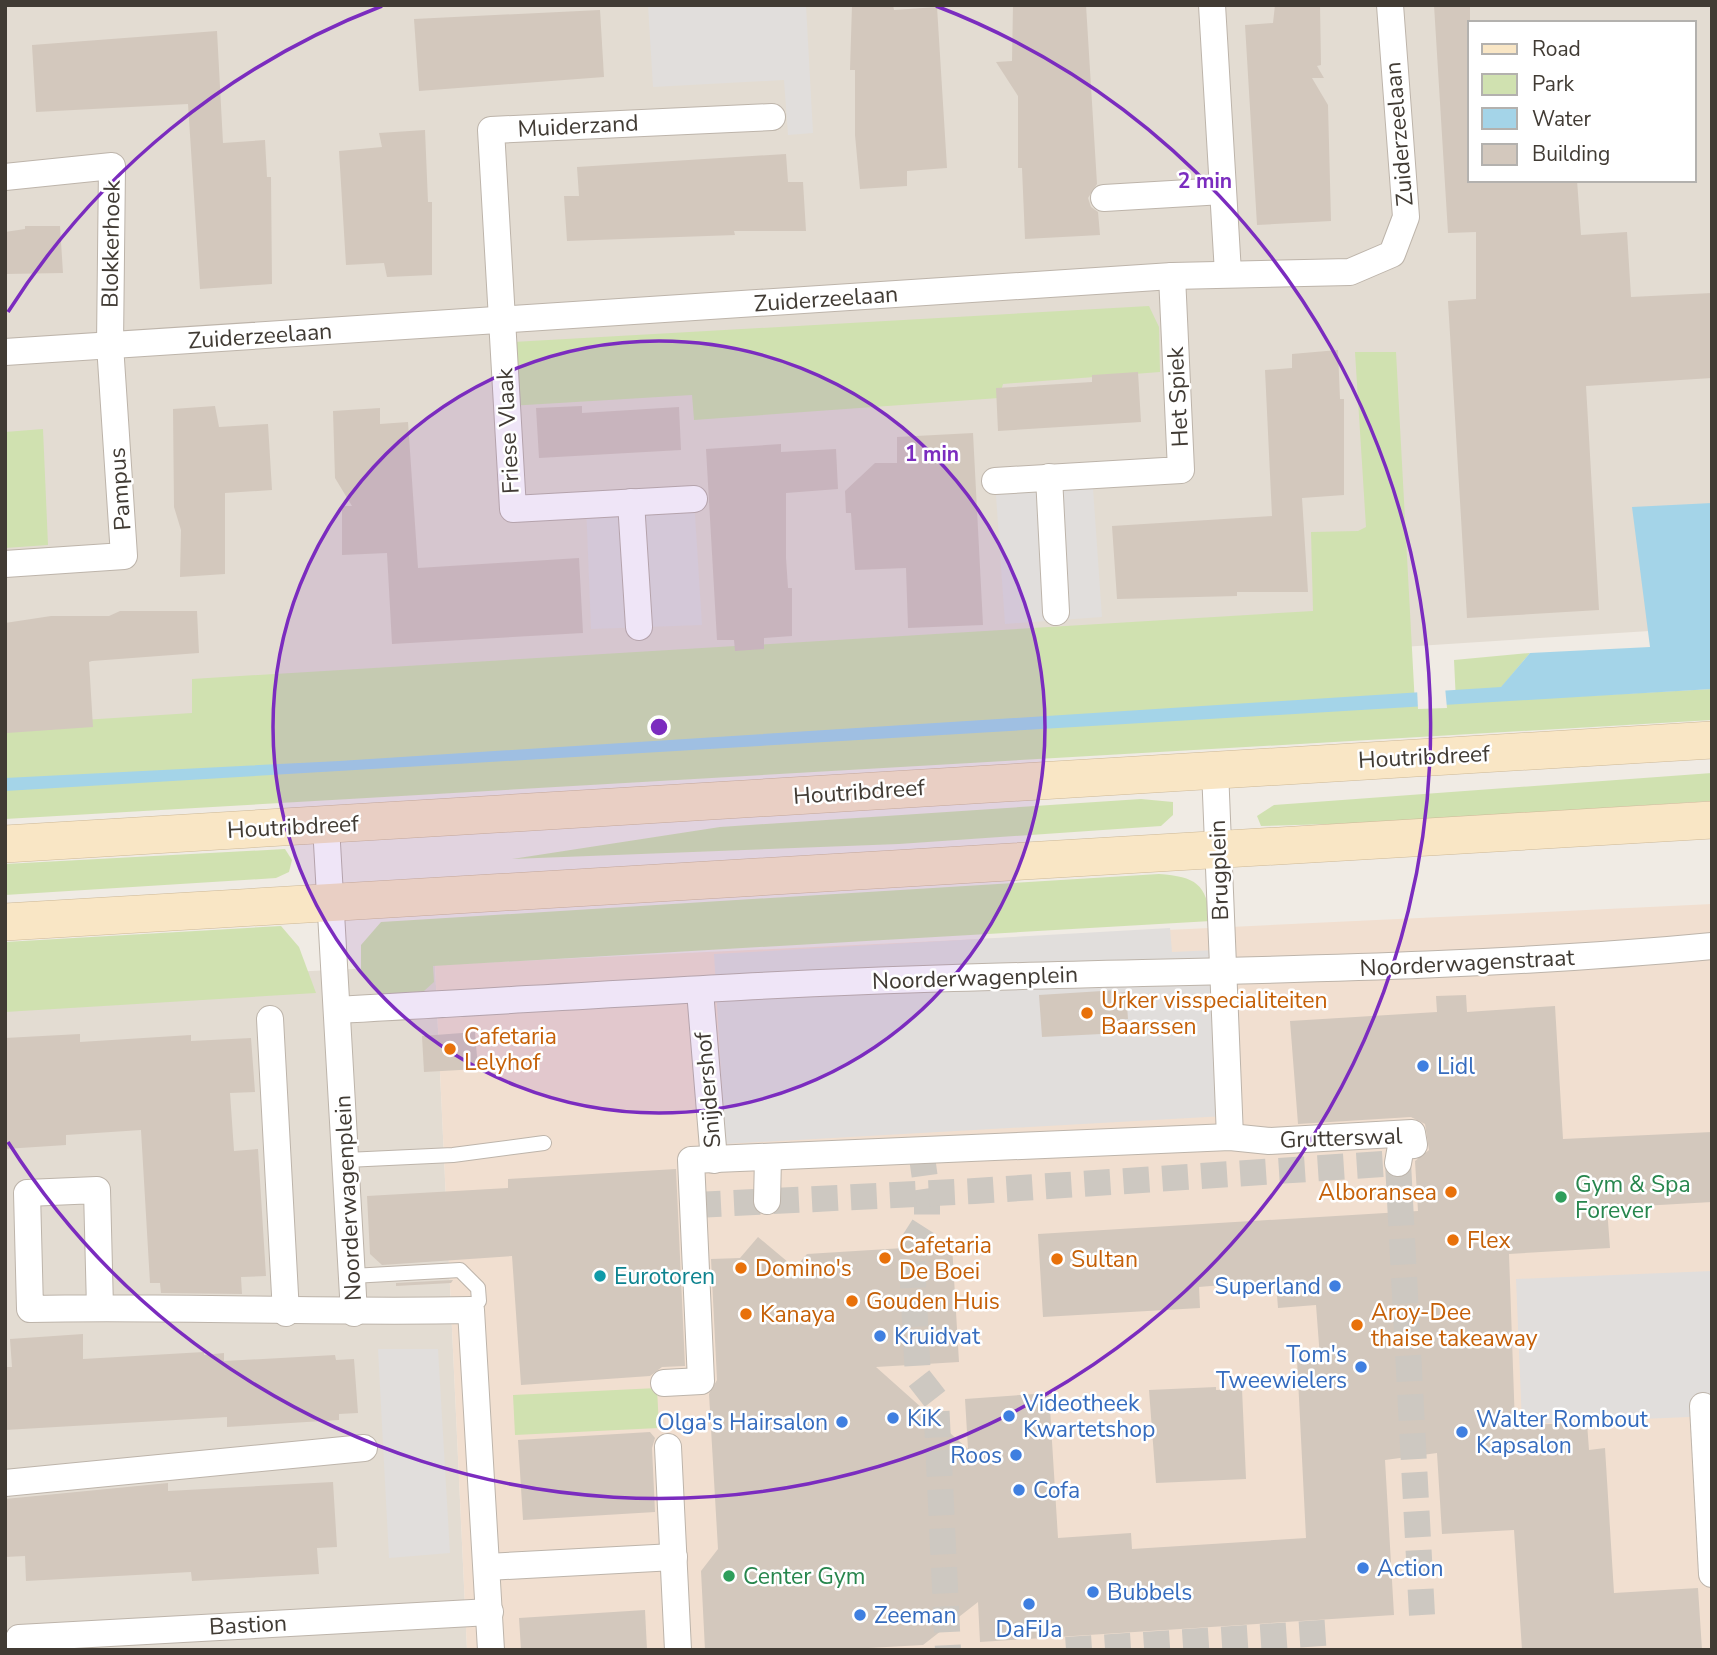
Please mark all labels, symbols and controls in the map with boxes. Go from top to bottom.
legend [1468,21,1696,182]
text: Road [1532,35,1581,63]
street label: Zuiderzeelaan [1377,61,1421,207]
text: Park [1532,70,1574,98]
text: Water [1532,105,1591,133]
street label: Muiderzand [517,107,639,145]
text: Building [1532,140,1610,168]
text: 2 min [1178,167,1232,195]
street label: Blokkerhoek [94,179,128,308]
street label: Zuiderzeelaan [753,278,899,320]
street label: Zuiderzeelaan [187,315,333,357]
street label: Het Spiek [1160,346,1196,448]
street label: Friese Vlaak [489,367,527,495]
text: 1 min [905,440,959,468]
street label: Pampus [102,446,138,532]
centre of rings [647,715,671,739]
street label: Houtribdreef [1357,738,1491,776]
street label: Houtribdreef [792,772,926,812]
street label: Houtribdreef [226,808,360,846]
street label: Brugplein [1202,819,1236,921]
street label: Noorderwagenstraat [1359,942,1576,984]
street label: Noorderwagenplein [871,959,1079,997]
place label: Urker visspecialiteiten Baarssen [1101,985,1328,1042]
marker: Urker visspecialiteiten Baarssen [1079,1005,1095,1021]
place label: Cafetaria Lelyhof [464,1021,557,1078]
street label: Snijdershof [687,1030,729,1149]
marker: Cafetaria Lelyhof [442,1041,458,1057]
place label: Lidl [1437,1051,1475,1082]
marker: Lidl [1415,1058,1431,1074]
street label: Noorderwagenplein [327,1094,369,1302]
street label: Grutterswal [1279,1120,1403,1156]
place label: Gym & Spa Forever [1575,1169,1691,1226]
place label: Alboransea [1318,1177,1437,1208]
marker: Alboransea [1443,1184,1459,1200]
marker: Gym & Spa Forever [1553,1189,1569,1205]
place label: Flex [1467,1225,1511,1256]
place label: Cafetaria De Boei [899,1230,992,1287]
marker: Flex [1445,1232,1461,1248]
place label: Sultan [1071,1244,1138,1275]
marker: Cafetaria De Boei [877,1250,893,1266]
marker: Sultan [1049,1251,1065,1267]
place label: Domino's [755,1253,852,1284]
marker: Domino's [733,1260,749,1276]
place label: Eurotoren [614,1261,715,1292]
marker: Eurotoren [592,1268,608,1284]
place label: Superland [1215,1271,1321,1302]
marker: Superland [1327,1278,1343,1294]
place label: Gouden Huis [866,1286,1000,1317]
marker: Gouden Huis [844,1293,860,1309]
place label: Aroy-Dee thaise takeaway [1371,1297,1538,1354]
place label: Kanaya [760,1299,836,1330]
marker: Kanaya [738,1306,754,1322]
marker: Aroy-Dee thaise takeaway [1349,1317,1365,1333]
place label: Kruidvat [894,1321,981,1352]
marker: Kruidvat [872,1328,888,1344]
place label: Tom's Tweewielers [1216,1339,1347,1396]
marker: Tom's Tweewielers [1353,1359,1369,1375]
place label: Videotheek Kwartetshop [1022,1388,1155,1445]
place label: KiK [907,1403,942,1434]
place label: Walter Rombout Kapsalon [1476,1404,1649,1461]
place label: Olga's Hairsalon [657,1407,828,1438]
marker: Videotheek Kwartetshop [1001,1408,1017,1424]
marker: KiK [885,1410,901,1426]
marker: Olga's Hairsalon [834,1414,850,1430]
marker: Walter Rombout Kapsalon [1454,1424,1470,1440]
place label: Roos [950,1440,1002,1471]
marker: Roos [1008,1447,1024,1463]
place label: Cofa [1033,1475,1080,1506]
marker: Cofa [1011,1482,1027,1498]
place label: Action [1377,1553,1444,1584]
marker: Action [1355,1560,1371,1576]
place label: Center Gym [743,1561,866,1592]
marker: Center Gym [721,1568,737,1584]
place label: Bubbels [1107,1577,1192,1608]
marker: Bubbels [1085,1584,1101,1600]
marker: DaFiJa [1021,1596,1037,1612]
place label: Zeeman [874,1600,957,1631]
street label: Bastion [208,1607,288,1643]
marker: Zeeman [852,1607,868,1623]
place label: DaFiJa [996,1614,1062,1645]

